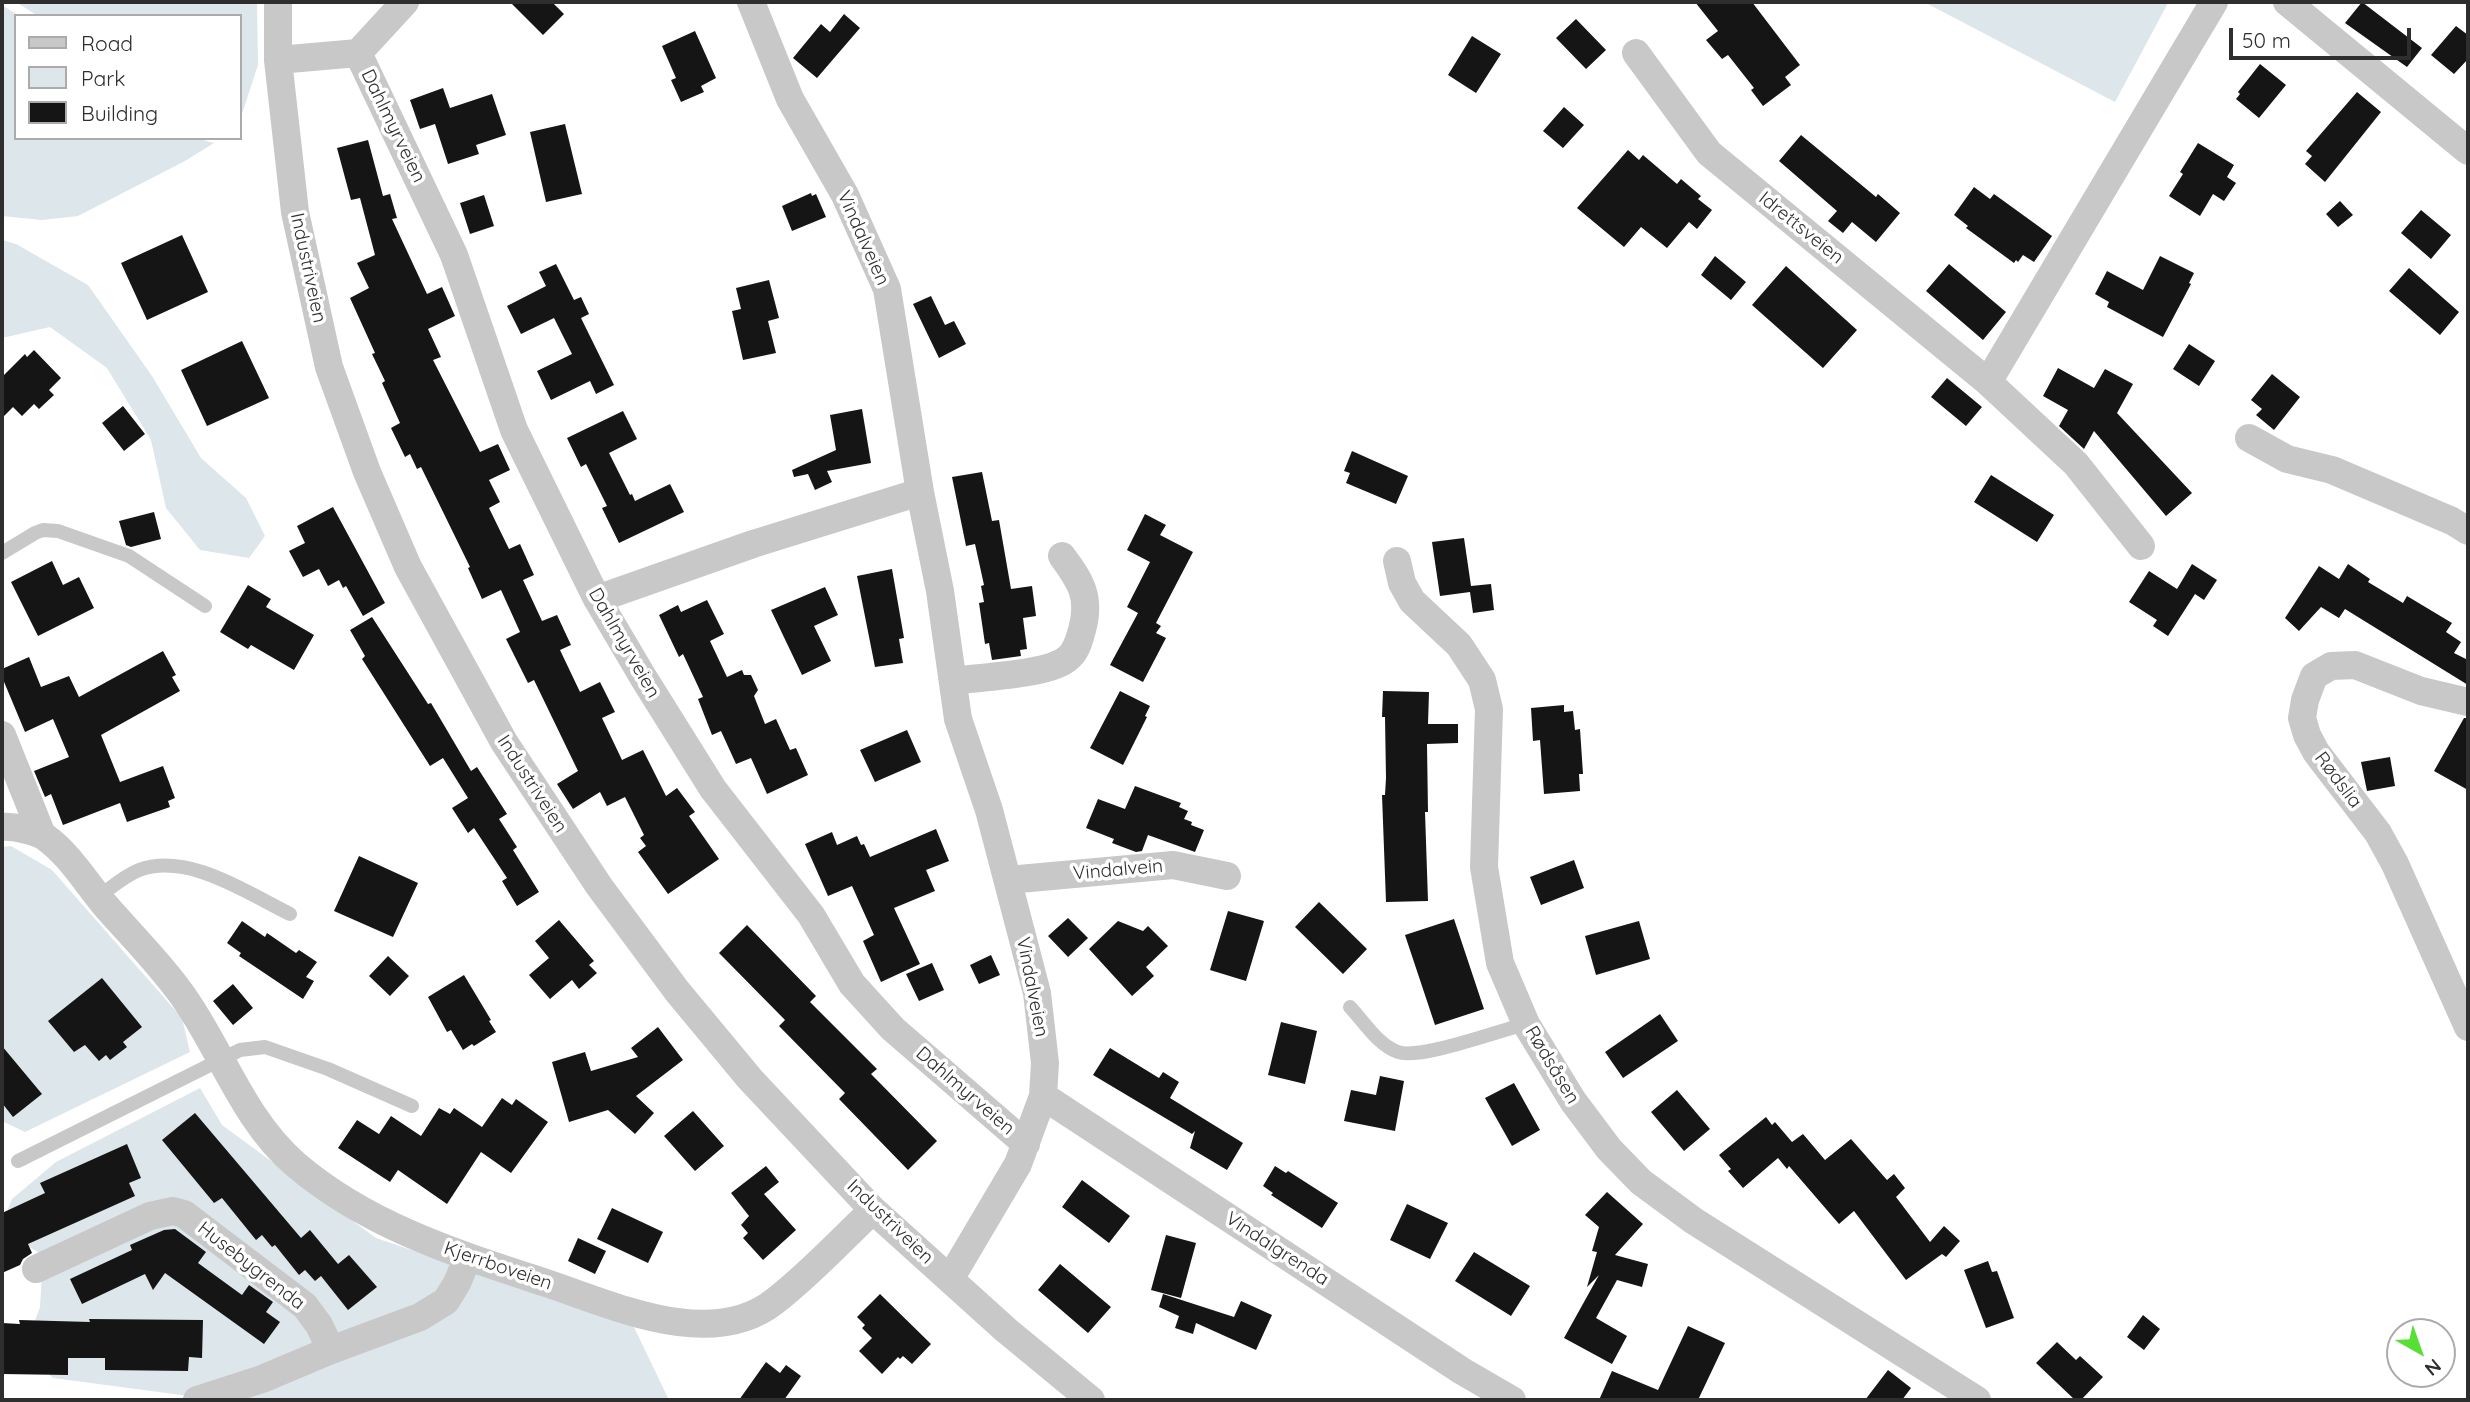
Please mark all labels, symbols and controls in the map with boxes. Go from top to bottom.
legend [14,14,242,140]
scale bar [2232,14,2414,58]
text: 50 m [2242,27,2291,53]
text: Road [81,30,133,56]
text: Park [81,65,125,91]
street label: Dahlmyrveien [356,66,430,186]
text: Building [81,100,158,126]
street label: Vindalveien [832,187,894,289]
street label: Idrettsveien [1754,187,1848,269]
street label: Industriveien [285,211,331,325]
street label: Dahlmyrveien [583,584,665,702]
street label: Industriveien [492,731,572,837]
street label: Rødslia [2309,747,2367,813]
street label: Vindalvein [1072,855,1164,885]
street label: Vindalveien [1011,935,1053,1039]
street label: Rødsåsen [1520,1022,1584,1108]
street label: Dahlmyrveien [911,1042,1019,1140]
street label: Industriveien [842,1175,938,1269]
street label: Vindalgrenda [1221,1207,1333,1291]
street label: Husebygrenda [193,1217,309,1315]
street label: Kjerrboveien [441,1237,555,1295]
north arrow [2386,1318,2456,1388]
text: N [2420,1354,2446,1381]

